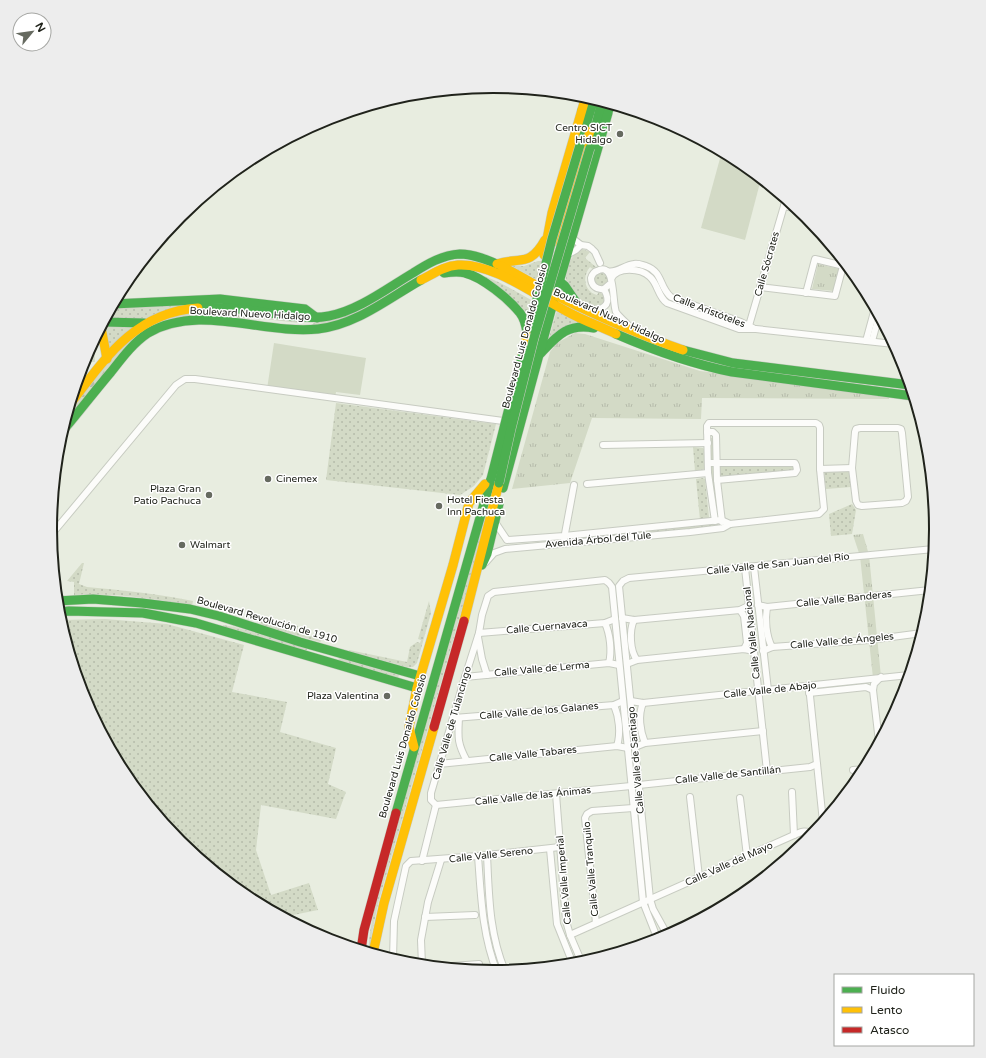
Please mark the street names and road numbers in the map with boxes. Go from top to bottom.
street label: Calle Sócrates [752,230,782,298]
street label: Boulevard Luis Donaldo Colosio [500,262,550,410]
street label: Boulevard Nuevo Hidalgo [551,286,667,346]
street label: Calle Aristóteles [671,292,747,330]
street label: Boulevard Nuevo Hidalgo [189,305,311,323]
street label: Avenida Árbol del Tule [544,529,652,551]
street label: Calle Valle de San Juan del Río [706,551,850,577]
street label: Calle Valle Nacional [741,586,763,680]
street label: Calle Valle Banderas [796,588,893,610]
street label: Boulevard Revolución de 1910 [195,594,339,646]
street label: Calle Cuernavaca [506,617,588,637]
street label: Calle Valle de Ángeles [790,630,895,652]
street label: Calle Valle de Lerma [494,659,590,679]
street label: Calle Valle de Tulancingo [430,665,474,781]
street label: Boulevard Luis Donaldo Colosio [377,672,429,820]
street label: Calle Valle de Abajo [723,679,817,701]
street label: Calle Valle de los Galanes [479,700,599,722]
street label: Calle Valle de Santiago [625,706,647,814]
street label: Calle Valle Tabares [489,743,578,765]
street label: Calle Valle de Santillán [674,763,782,787]
street label: Calle Valle de las Ánimas [474,784,592,808]
street label: Calle Valle Tranquilo [581,821,601,917]
street label: Calle Valle Imperial [554,835,574,925]
street label: Calle Valle del Mayo [683,839,775,889]
street label: Calle Valle Sereno [448,845,534,865]

